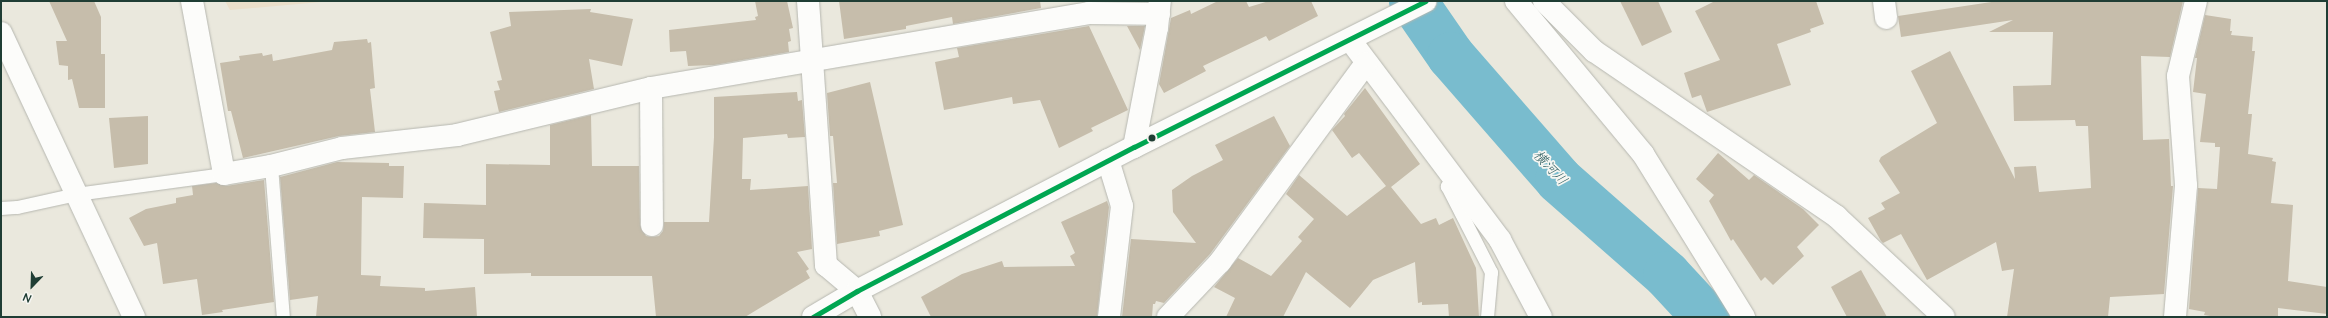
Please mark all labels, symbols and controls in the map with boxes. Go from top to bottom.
unlabelled marker [1147,133,1157,143]
water label: 横河川 [1530,147,1570,189]
north arrow [12,266,52,306]
text: N [21,289,33,306]

